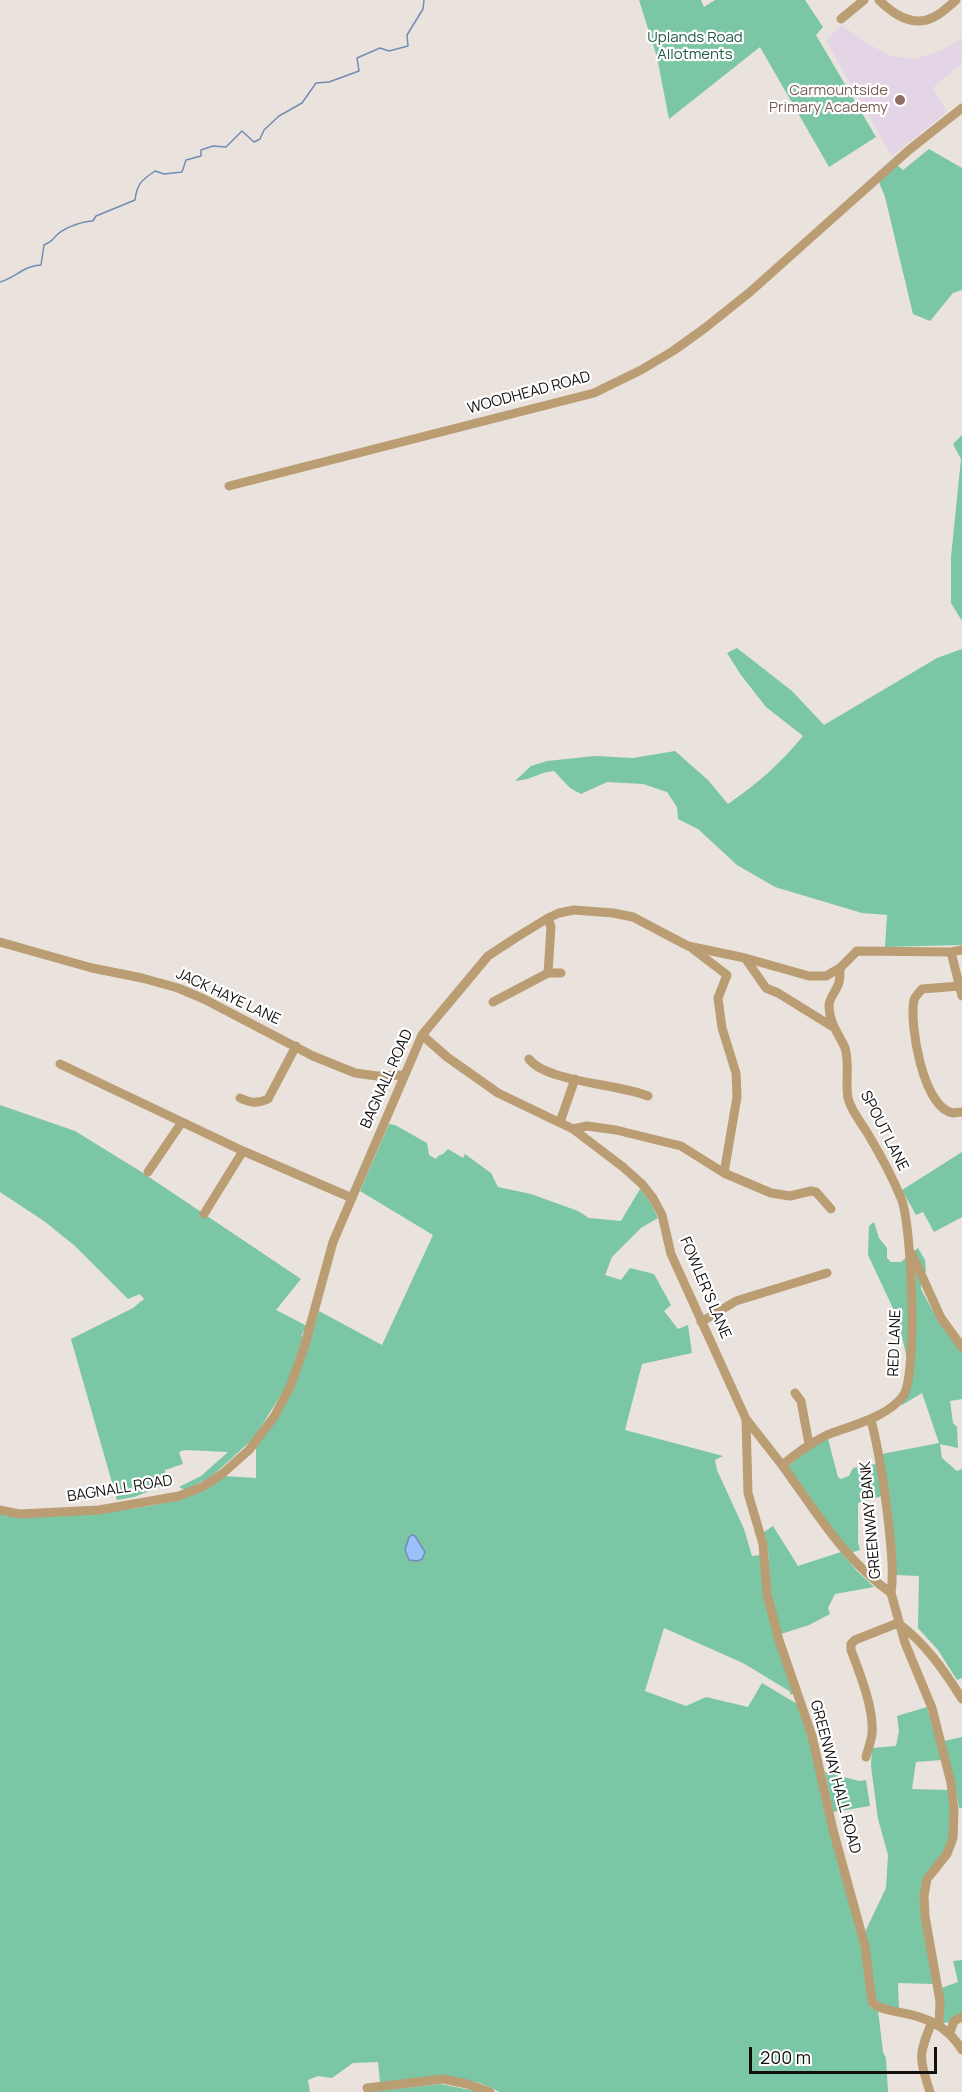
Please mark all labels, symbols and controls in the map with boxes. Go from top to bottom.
park label: Uplands Road Allotments [647,29,743,64]
place label: Carmountside Primary Academy [769,82,888,117]
marker: Carmountside Primary Academy [893,93,907,107]
street label: WOODHEAD ROAD [466,368,592,418]
street label: JACK HAYE LANE [173,965,283,1029]
street label: BAGNALL ROAD [357,1027,417,1131]
street label: SPOUT LANE [856,1088,912,1174]
street label: FOWLER'S LANE [675,1234,735,1342]
street label: RED LANE [885,1309,905,1377]
street label: GREENWAY BANK [857,1460,885,1580]
street label: BAGNALL ROAD [66,1472,174,1506]
street label: GREENWAY HALL ROAD [806,1698,864,1856]
scale bar [752,2035,940,2073]
text: 200 m [760,2045,811,2069]

